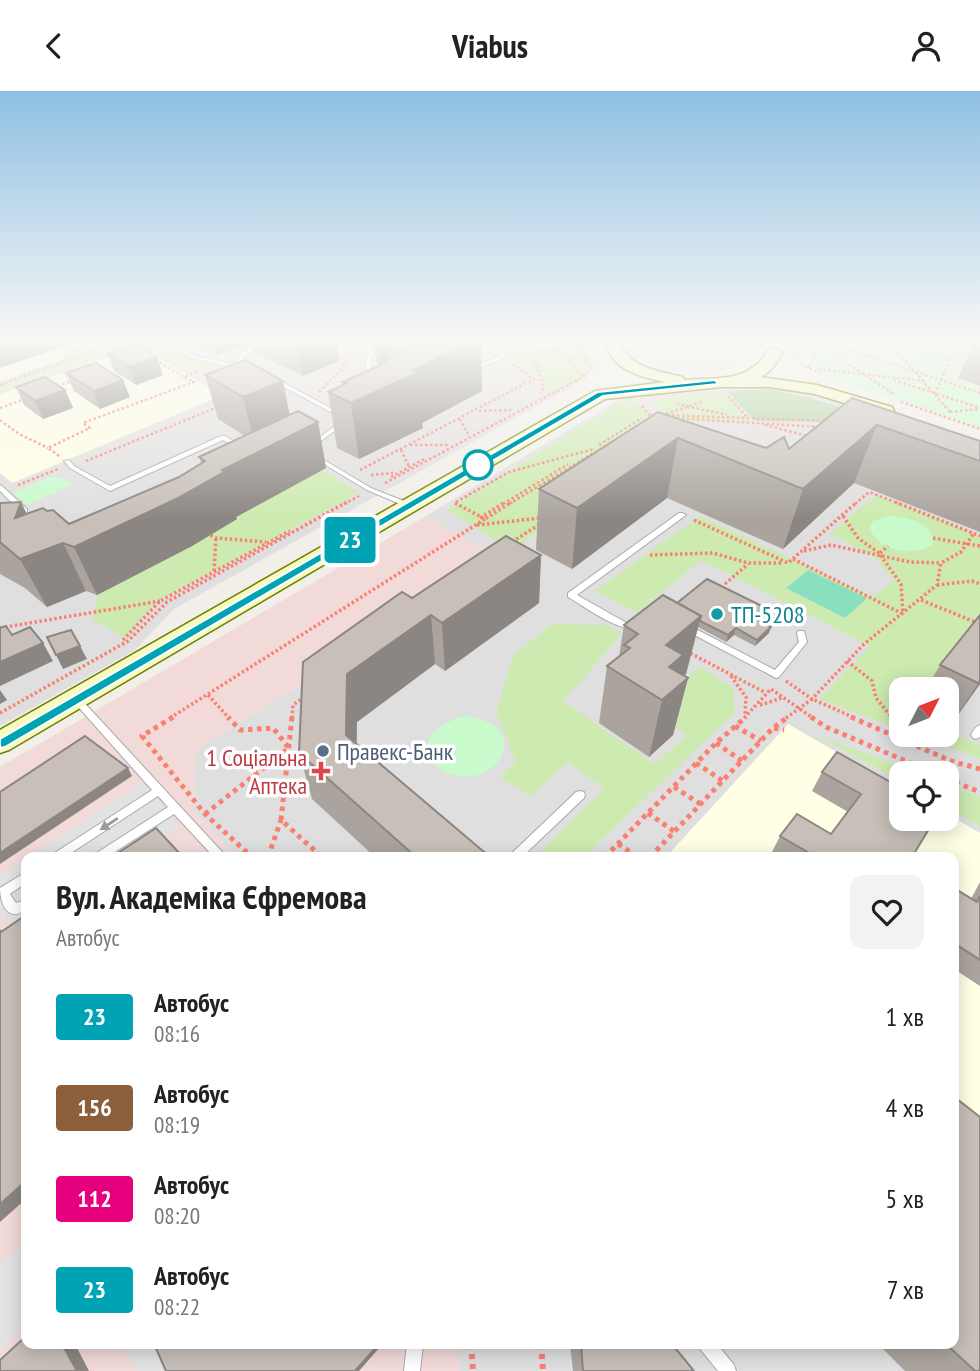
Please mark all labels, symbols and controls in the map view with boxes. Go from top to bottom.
text: Viabus [452,25,528,67]
icon: back [35,27,73,65]
icon: person [907,27,945,65]
unlabelled marker [463,450,493,480]
line badge: 23 [318,517,382,563]
text: 23 [339,524,361,555]
place label: ТП-5208 [731,599,805,630]
marker: ТП-5208 [709,606,725,622]
north arrow [889,677,959,747]
map controls [889,677,959,831]
place label: Правекс-Банк [337,736,454,767]
place label: 1 Соціальна Аптека [206,742,307,801]
marker: Правекс-Банк [315,743,331,759]
button: locate [889,761,959,831]
marker: 1 Соціальна Аптека [313,763,329,779]
one-way arrow [99,817,118,830]
text: Вул. Академіка Єфремова [56,875,367,918]
button: heart [850,875,924,949]
text: Автобус [56,923,120,952]
text: Автобус [154,986,229,1019]
text: 1 хв [886,1000,924,1033]
text: 23 [83,1001,106,1032]
text: 08:16 [154,1019,200,1048]
text: Автобус [154,1077,229,1110]
text: 4 хв [886,1091,924,1124]
text: 156 [77,1092,112,1123]
text: 08:19 [154,1110,200,1139]
text: Автобус [154,1168,229,1201]
text: 5 хв [886,1182,924,1215]
text: 112 [77,1183,112,1214]
text: 08:20 [154,1201,200,1230]
text: Автобус [154,1259,229,1292]
text: 7 хв [887,1273,924,1306]
text: 23 [83,1274,106,1305]
text: 08:22 [154,1292,200,1321]

